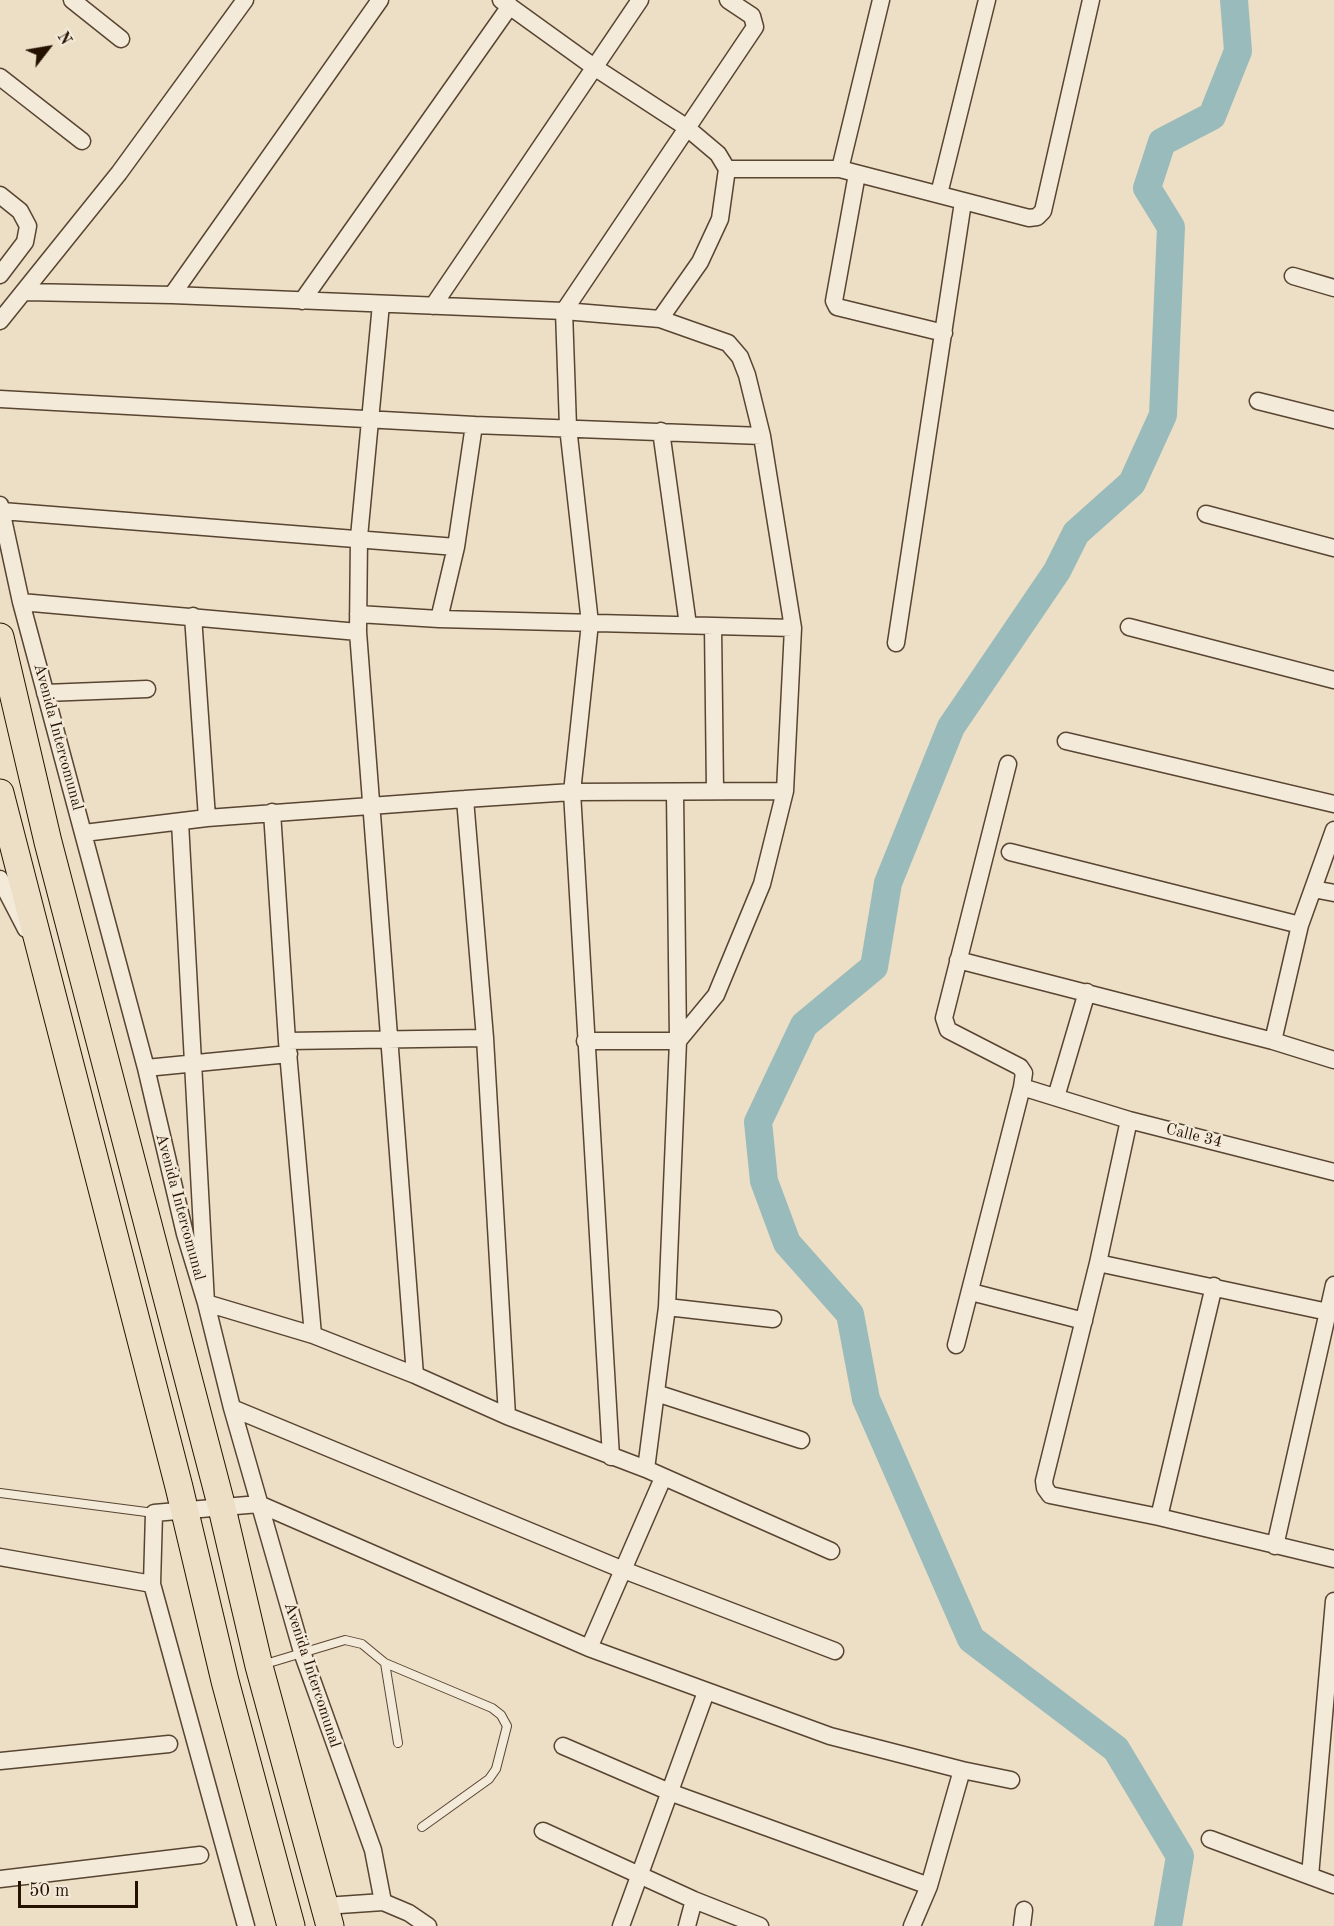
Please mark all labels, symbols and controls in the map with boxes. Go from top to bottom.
north arrow [18,18,78,78]
text: N [53,29,73,48]
street label: Avenida Intercomunal [29,661,87,813]
street label: Calle 34 [1164,1120,1224,1152]
street label: Avenida Intercomunal [151,1131,209,1283]
street label: Avenida Intercomunal [279,1600,345,1750]
scale bar [21,1869,141,1907]
text: 50 m [29,1882,69,1900]

